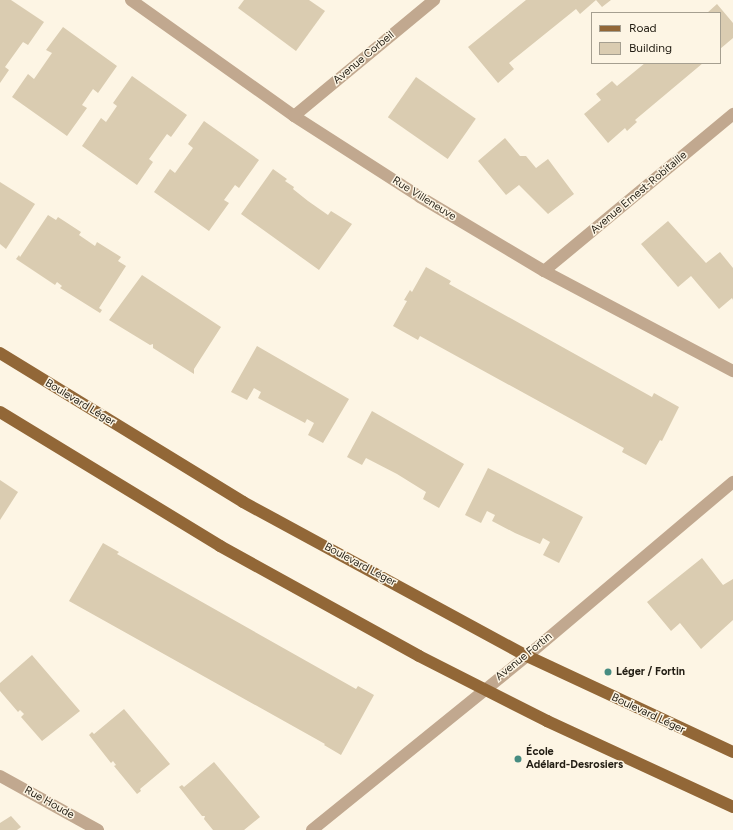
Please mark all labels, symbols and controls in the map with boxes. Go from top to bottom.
legend [591,12,721,64]
text: Road [629,21,657,35]
street label: Avenue Corbeil [331,29,397,87]
text: Building [629,41,672,55]
street label: Avenue Ernest-Robitaille [588,149,690,237]
street label: Rue Villeneuve [390,174,458,224]
street label: Boulevard Léger [43,377,117,429]
street label: Boulevard Léger [322,541,398,589]
street label: Avenue Fortin [493,630,555,684]
place label: Léger / Fortin [616,665,685,679]
marker: Léger / Fortin [603,667,613,677]
street label: Boulevard Léger [609,691,687,737]
place label: École Adélard-Desrosiers [526,746,623,772]
marker: École Adélard-Desrosiers [513,754,523,764]
street label: Rue Houde [22,784,76,822]

